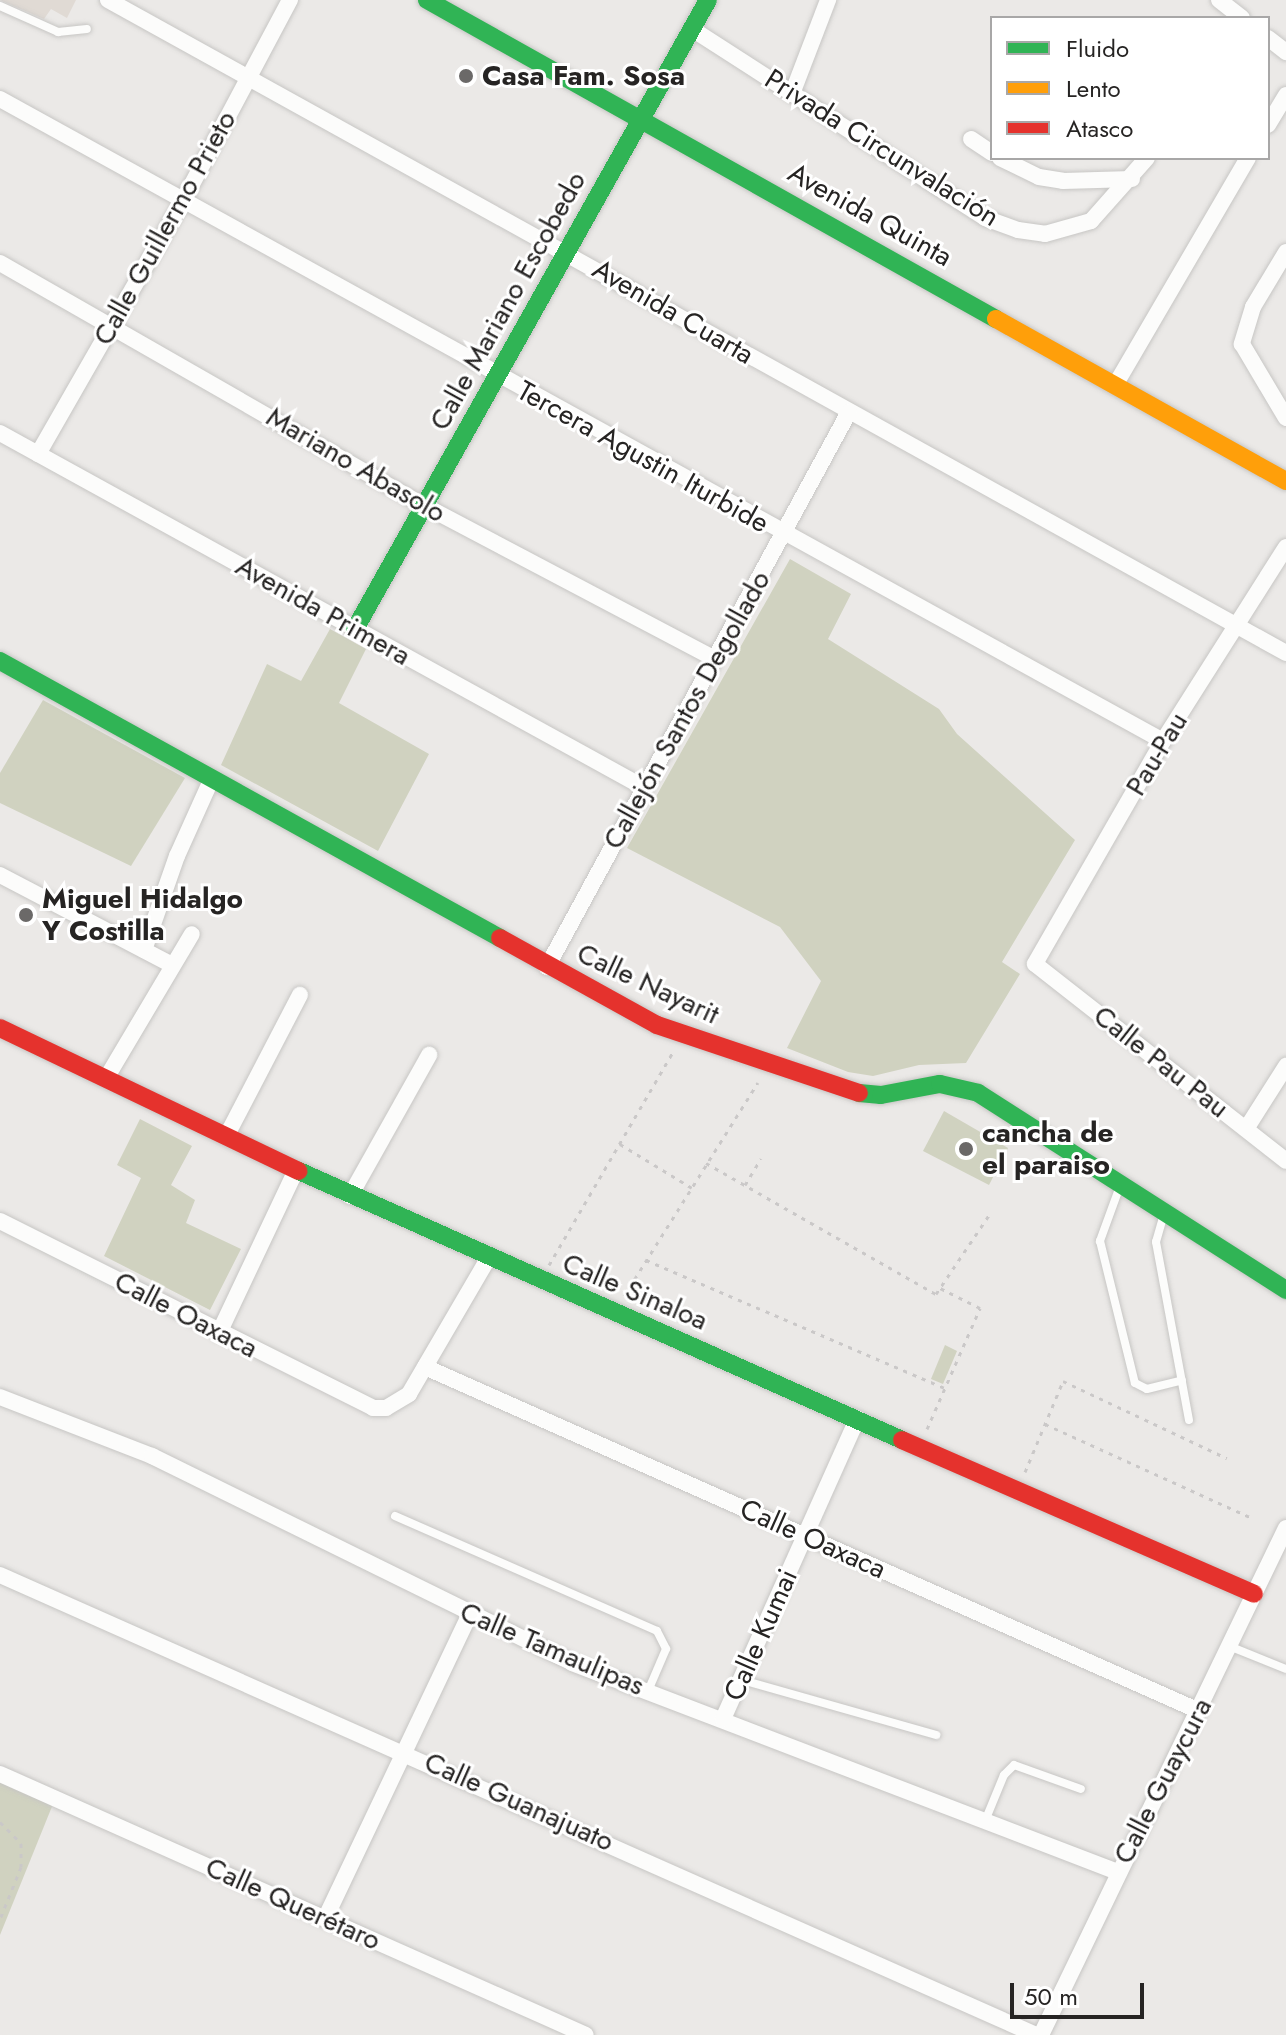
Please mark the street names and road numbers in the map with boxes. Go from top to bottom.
street label: Privada Circunvalación [759,62,1005,234]
street label: Calle Guillermo Prieto [87,105,243,351]
street label: Avenida Quinta [782,156,958,274]
street label: Calle Mariano Escobedo [423,166,593,436]
street label: Avenida Cuarta [587,252,759,372]
street label: Tercera Agustin Iturbide [511,374,775,540]
street label: Mariano Abasolo [261,400,451,530]
street label: Avenida Primera [230,549,416,673]
street label: Callejón Santos Degollado [596,565,778,855]
street label: Pau-Pau [1119,706,1195,802]
street label: Calle Nayarit [572,936,724,1032]
street label: Calle Pau Pau [1087,999,1235,1125]
street label: Calle Sinaloa [557,1246,713,1338]
street label: Calle Oaxaca [109,1265,263,1365]
street label: Calle Oaxaca [735,1492,891,1586]
street label: Calle Kumai [717,1564,805,1706]
street label: Calle Tamaulipas [455,1595,649,1703]
street label: Calle Guaycura [1107,1693,1219,1869]
street label: Calle Guanajuato [419,1745,619,1859]
street label: Calle Querétaro [200,1850,386,1958]

